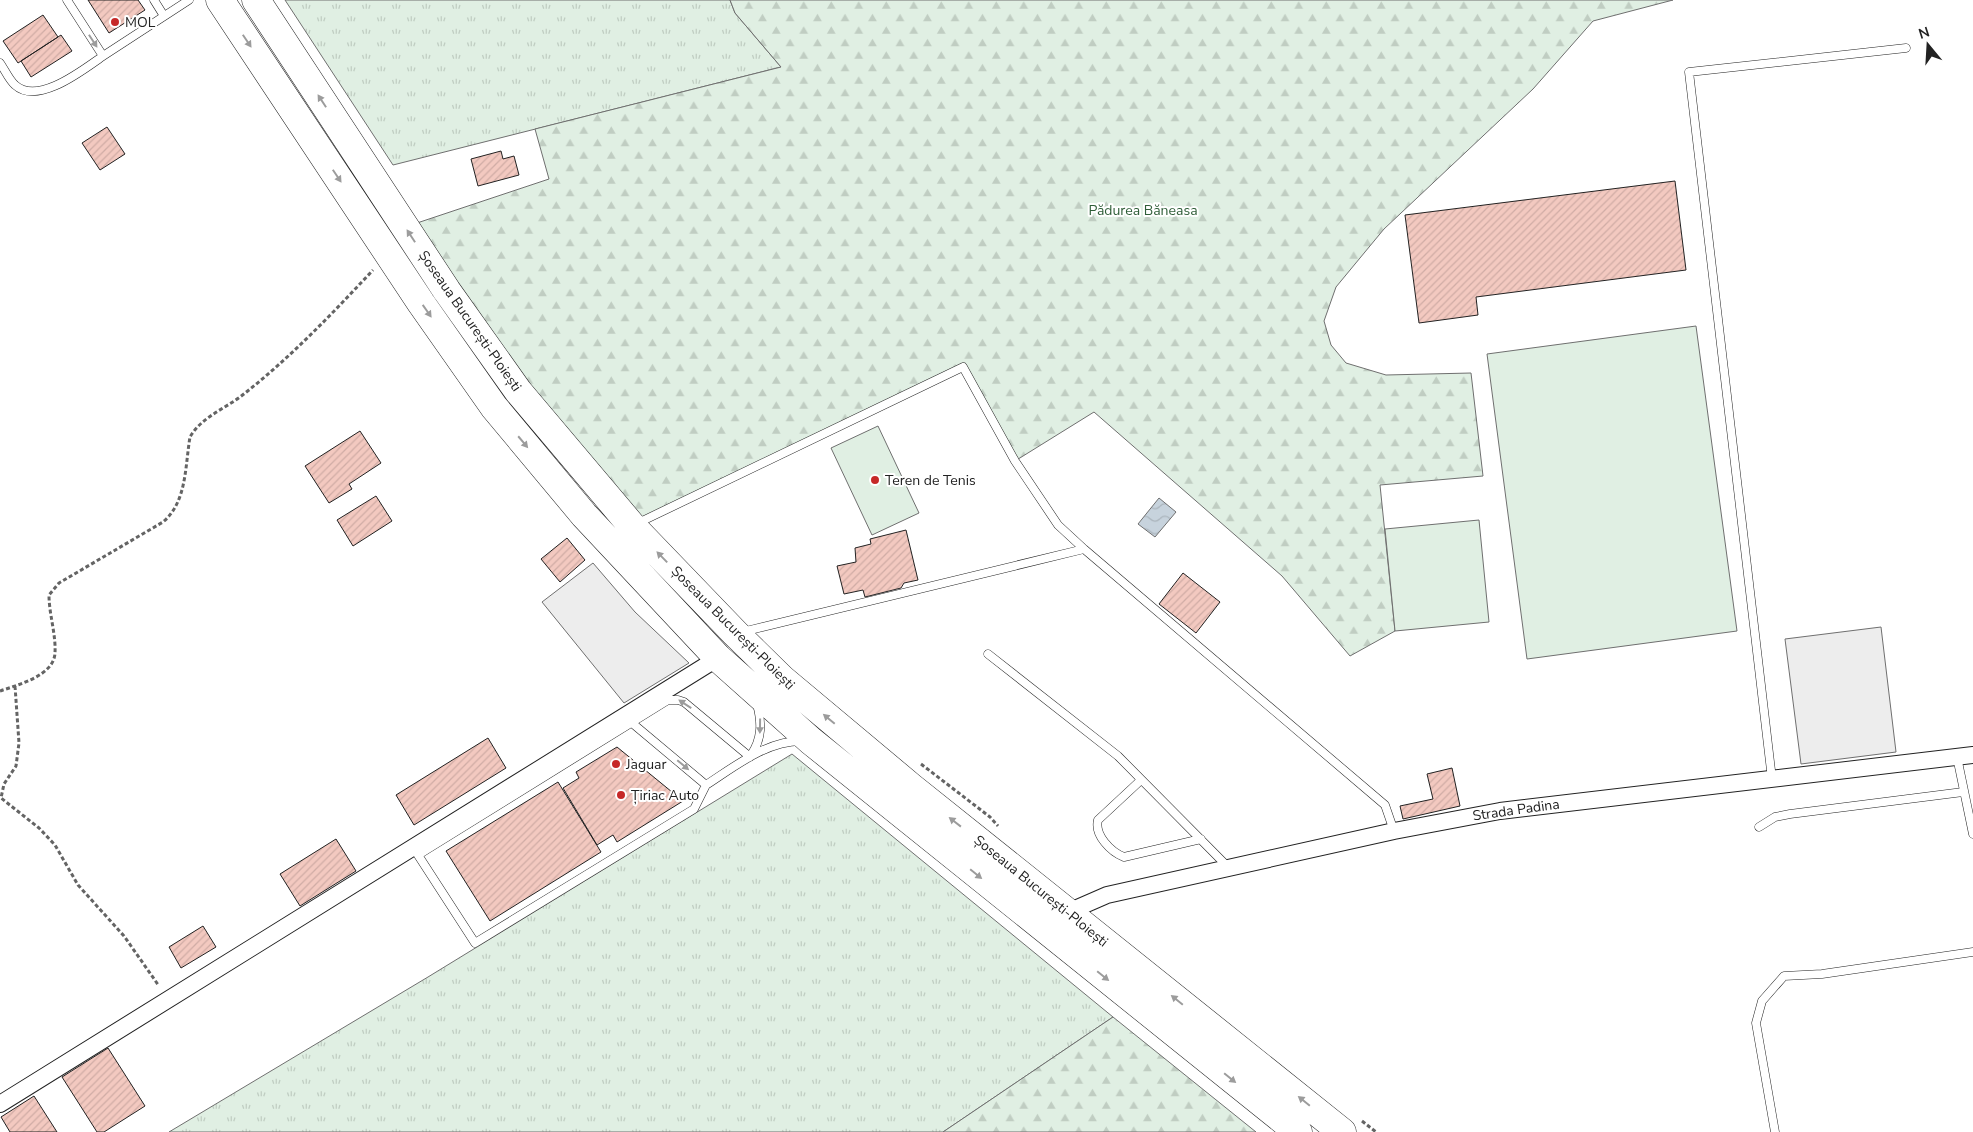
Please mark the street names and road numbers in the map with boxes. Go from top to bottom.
street label: Șoseaua București-Ploiești [414,247,526,395]
street label: Șoseaua București-Ploiești [667,562,799,694]
street label: Strada Padina [1471,794,1561,826]
street label: Șoseaua București-Ploiești [970,831,1112,951]

